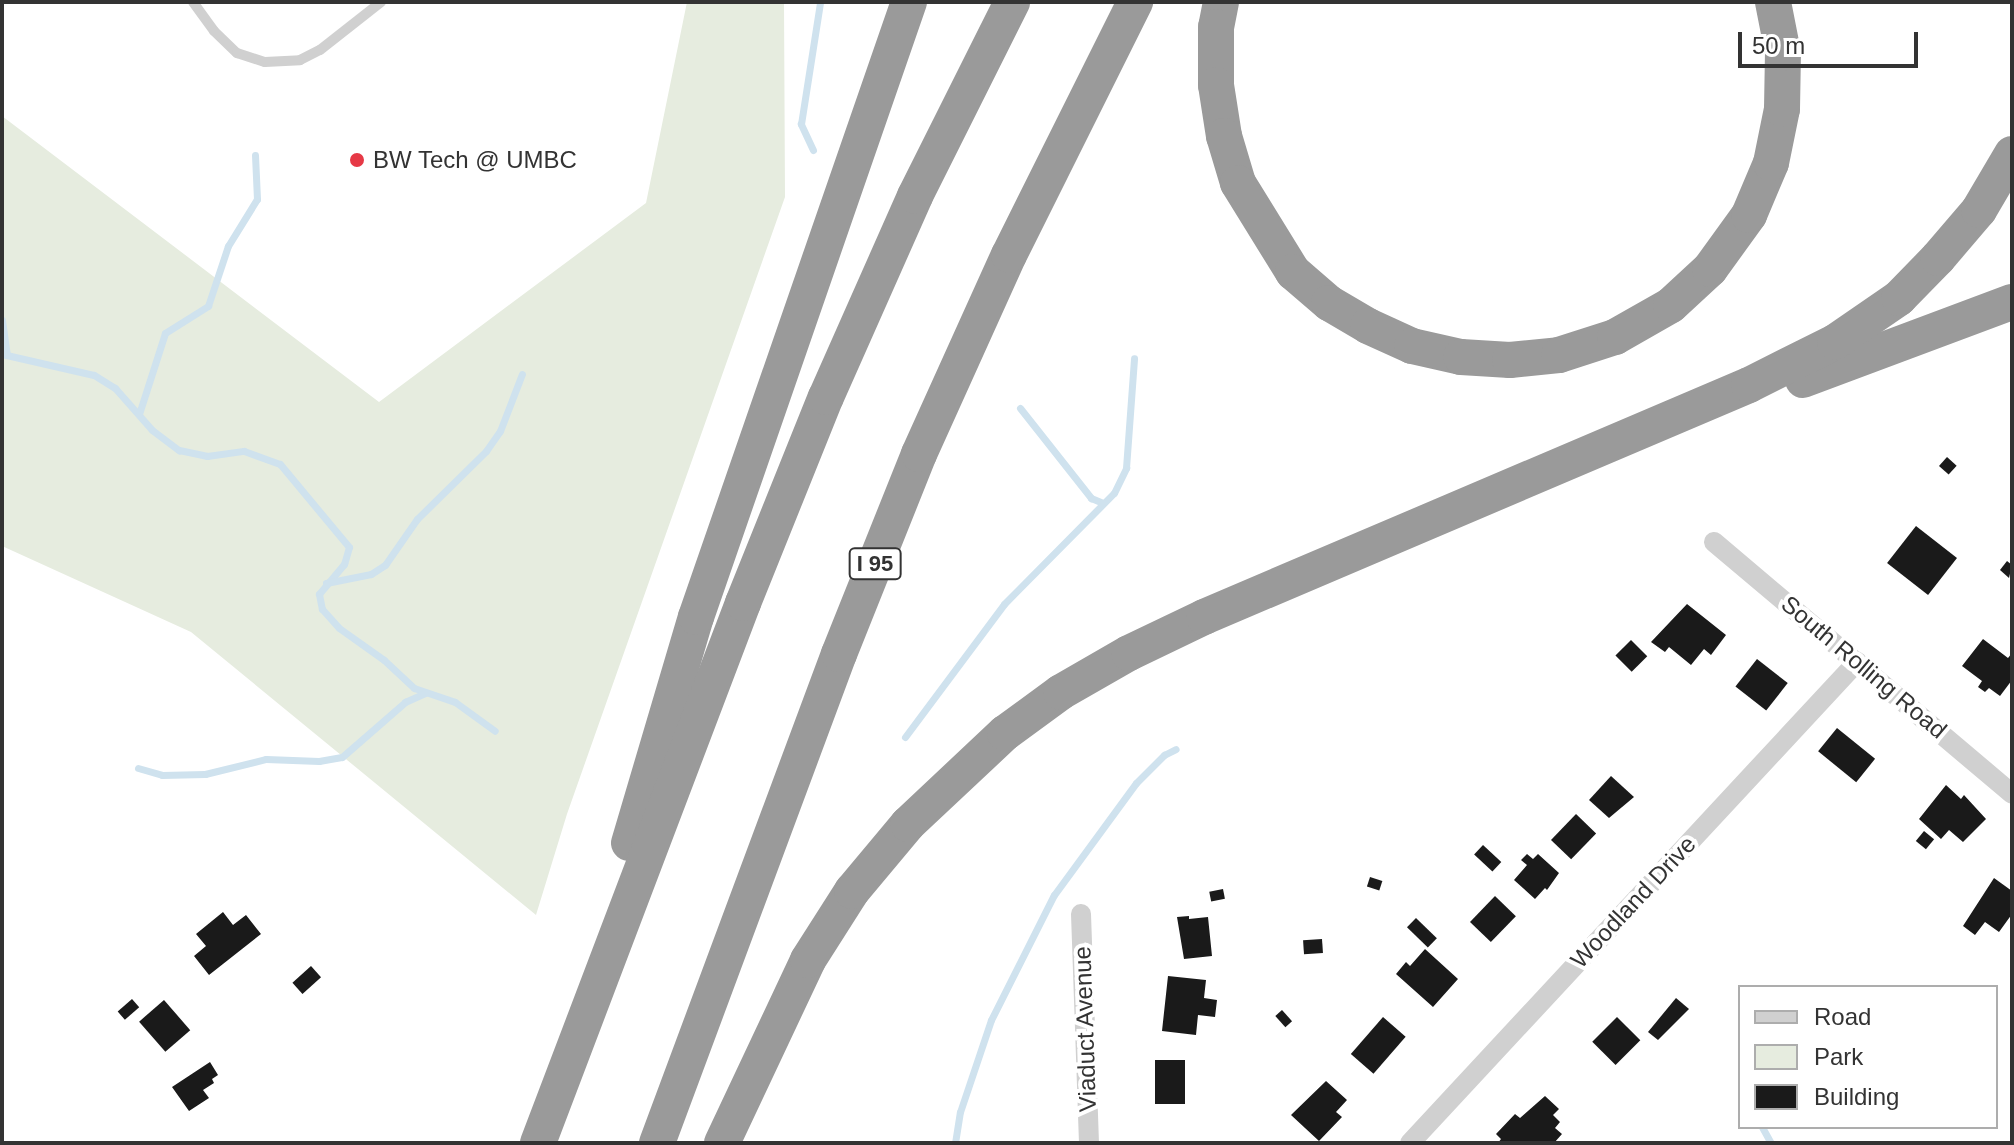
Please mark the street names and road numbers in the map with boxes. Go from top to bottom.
road number: I 95 [847,546,903,582]
street label: South Rolling Road [1776,590,1952,744]
street label: Woodland Drive [1564,830,1702,974]
street label: Viaduct Avenue [1068,945,1102,1113]

